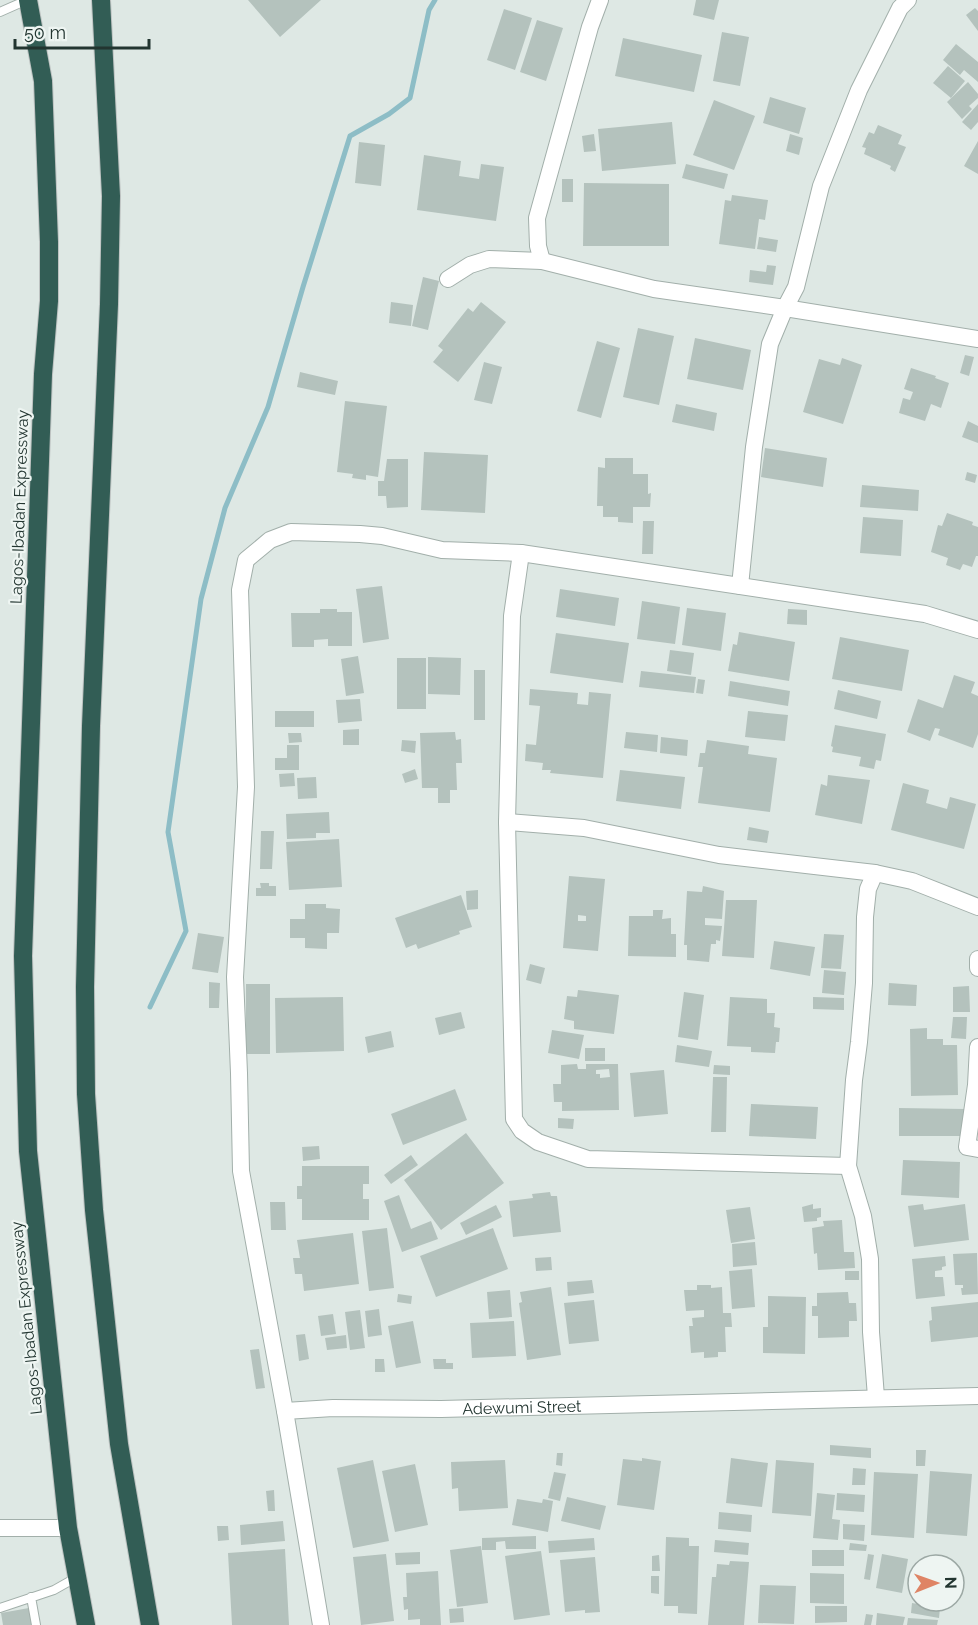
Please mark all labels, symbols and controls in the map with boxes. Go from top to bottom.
scale bar [15,12,148,50]
text: 50 m [24,22,66,43]
street label: Lagos-Ibadan Expressway [7,409,32,604]
street label: Lagos-Ibadan Expressway [7,1220,46,1416]
street label: Adewumi Street [462,1397,582,1418]
north arrow [906,1553,966,1613]
text: N [941,1576,960,1589]

